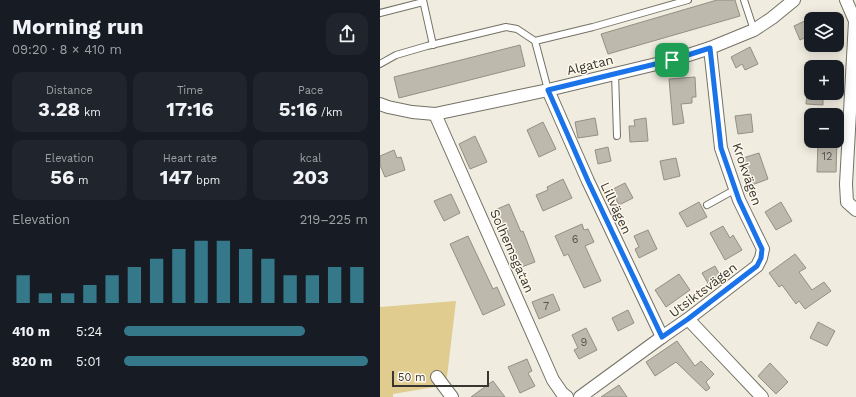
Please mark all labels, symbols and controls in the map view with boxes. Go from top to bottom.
map controls [804,12,844,148]
button: layers [804,12,844,52]
button: share [326,13,368,55]
text: Morning run [12,14,144,39]
text: 09:20 · 8 × 410 m [12,42,122,57]
pin [655,43,689,77]
icon: arrive [661,49,683,71]
street label: Algatan [565,52,615,78]
button: + [804,60,844,100]
text: Distance [46,84,93,97]
text: Time [177,84,203,97]
text: Pace [298,84,323,97]
text: 3.28 [38,97,80,121]
text: 17:16 [166,97,214,121]
text: 5:16 [279,97,317,121]
text: km [80,106,101,119]
text: /km [317,106,343,119]
button: − [804,108,844,148]
street label: Krokvägen [729,141,765,207]
house number: 12 [822,150,832,163]
text: Elevation [45,152,94,165]
text: Heart rate [163,152,217,165]
text: kcal [300,152,322,165]
text: 56 [50,165,74,189]
text: 147 [160,165,192,189]
text: 203 [292,165,329,189]
text: m [74,174,88,187]
text: bpm [192,174,220,187]
street label: Lillvägen [598,180,634,236]
street label: Solhemsgatan [487,207,537,295]
text: Elevation [12,212,70,227]
text: 219–225 m [300,212,368,227]
house number: 6 [572,233,579,246]
street label: Utsiktsvägen [666,260,740,320]
house number: 7 [543,300,549,313]
text: 410 m [12,324,50,339]
text: 5:24 [76,324,103,339]
house number: 9 [581,336,588,349]
text: 820 m [12,354,52,369]
text: 5:01 [76,354,101,369]
scale bar [392,369,489,388]
text: 50 m [398,371,425,384]

